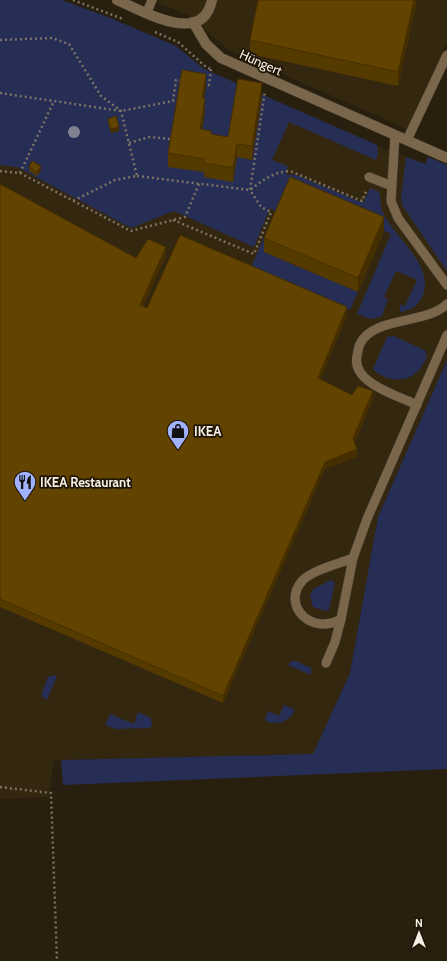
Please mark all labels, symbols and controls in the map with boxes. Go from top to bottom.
street label: Hüngert [237,46,285,79]
shop icon: IKEA [165,418,191,451]
place label: IKEA [194,423,222,439]
restaurant icon: IKEA Restaurant [12,469,38,502]
place label: IKEA Restaurant [40,474,131,490]
north arrow [399,913,439,953]
text: N [415,916,423,930]

